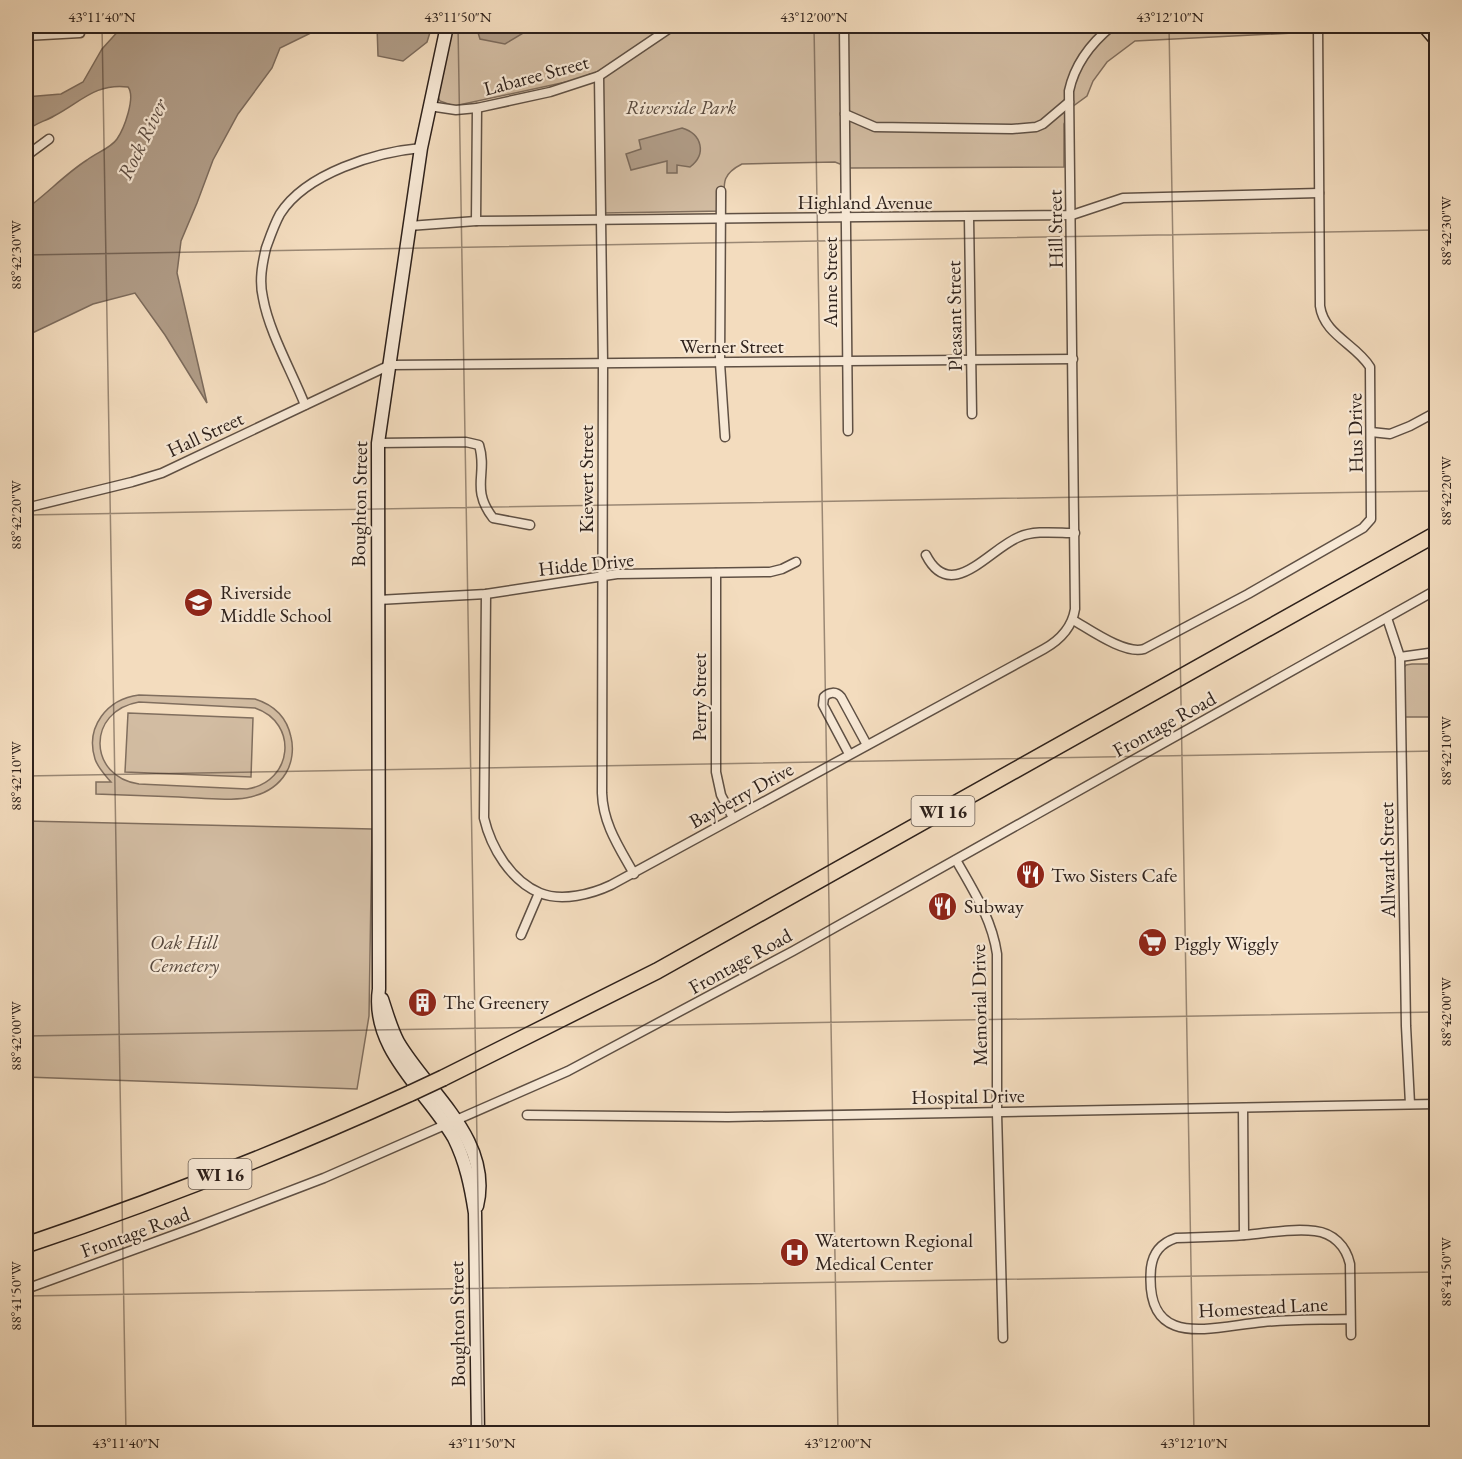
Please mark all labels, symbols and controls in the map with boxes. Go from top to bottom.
text: 43°11'40"N [68,7,136,26]
text: 43°11'50"N [424,7,492,26]
text: 43°12'00"N [780,7,848,26]
text: 43°12'10"N [1136,7,1204,26]
street label: Labaree Street [481,48,592,101]
water label: Rock River [111,93,174,184]
park label: Riverside Park [626,94,736,120]
street label: Highland Avenue [798,189,933,215]
street label: Hill Street [1041,189,1069,269]
text: 88°42'30"W [1436,196,1455,266]
text: 88°42'30"W [6,220,25,290]
street label: Anne Street [817,236,843,328]
street label: Pleasant Street [940,260,968,372]
street label: Werner Street [680,333,785,359]
street label: Hus Drive [1341,393,1369,473]
street label: Hall Street [162,405,248,463]
street label: Kiewert Street [573,424,599,533]
street label: Boughton Street [345,440,373,567]
text: 88°42'20"W [1436,456,1455,526]
text: 88°42'20"W [6,480,25,550]
street label: Hidde Drive [537,546,635,582]
place label: Riverside Middle School [220,579,332,628]
school or university icon: Riverside Middle School [183,587,215,619]
street label: Perry Street [686,652,712,741]
street label: Frontage Road [1108,685,1221,763]
text: 88°42'10"W [1436,716,1455,786]
text: 88°42'10"W [6,741,25,811]
street label: Bayberry Drive [684,756,798,834]
road number: WI 16 [912,796,974,826]
street label: Allwardt Street [1373,801,1401,919]
restaurant icon: Two Sisters Cafe [1014,859,1046,891]
place label: Two Sisters Cafe [1051,862,1177,888]
restaurant icon: Subway [927,890,959,922]
place label: Subway [964,893,1024,919]
street label: Frontage Road [684,922,797,1000]
supermarket icon: Piggly Wiggly [1137,927,1169,959]
park label: Oak Hill Cemetery [149,929,219,978]
place label: Piggly Wiggly [1174,930,1279,956]
street label: Memorial Drive [965,944,993,1066]
text: 88°42'00"W [1436,977,1455,1047]
building icon: The Greenery [406,986,438,1018]
place label: The Greenery [443,989,549,1015]
text: 88°42'00"W [6,1001,25,1071]
street label: Hospital Drive [911,1082,1025,1110]
road number: WI 16 [188,1159,252,1189]
street label: Frontage Road [77,1200,194,1264]
place label: Watertown Regional Medical Center [815,1227,973,1276]
hospital icon: Watertown Regional Medical Center [778,1236,810,1268]
text: 88°41'50"W [1436,1237,1455,1307]
street label: Boughton Street [443,1260,471,1387]
text: 88°41'50"W [6,1261,25,1331]
street label: Homestead Lane [1197,1291,1329,1323]
text: 43°11'40"N [92,1433,160,1452]
text: 43°11'50"N [448,1433,516,1452]
text: 43°12'00"N [804,1433,872,1452]
text: 43°12'10"N [1160,1433,1228,1452]

